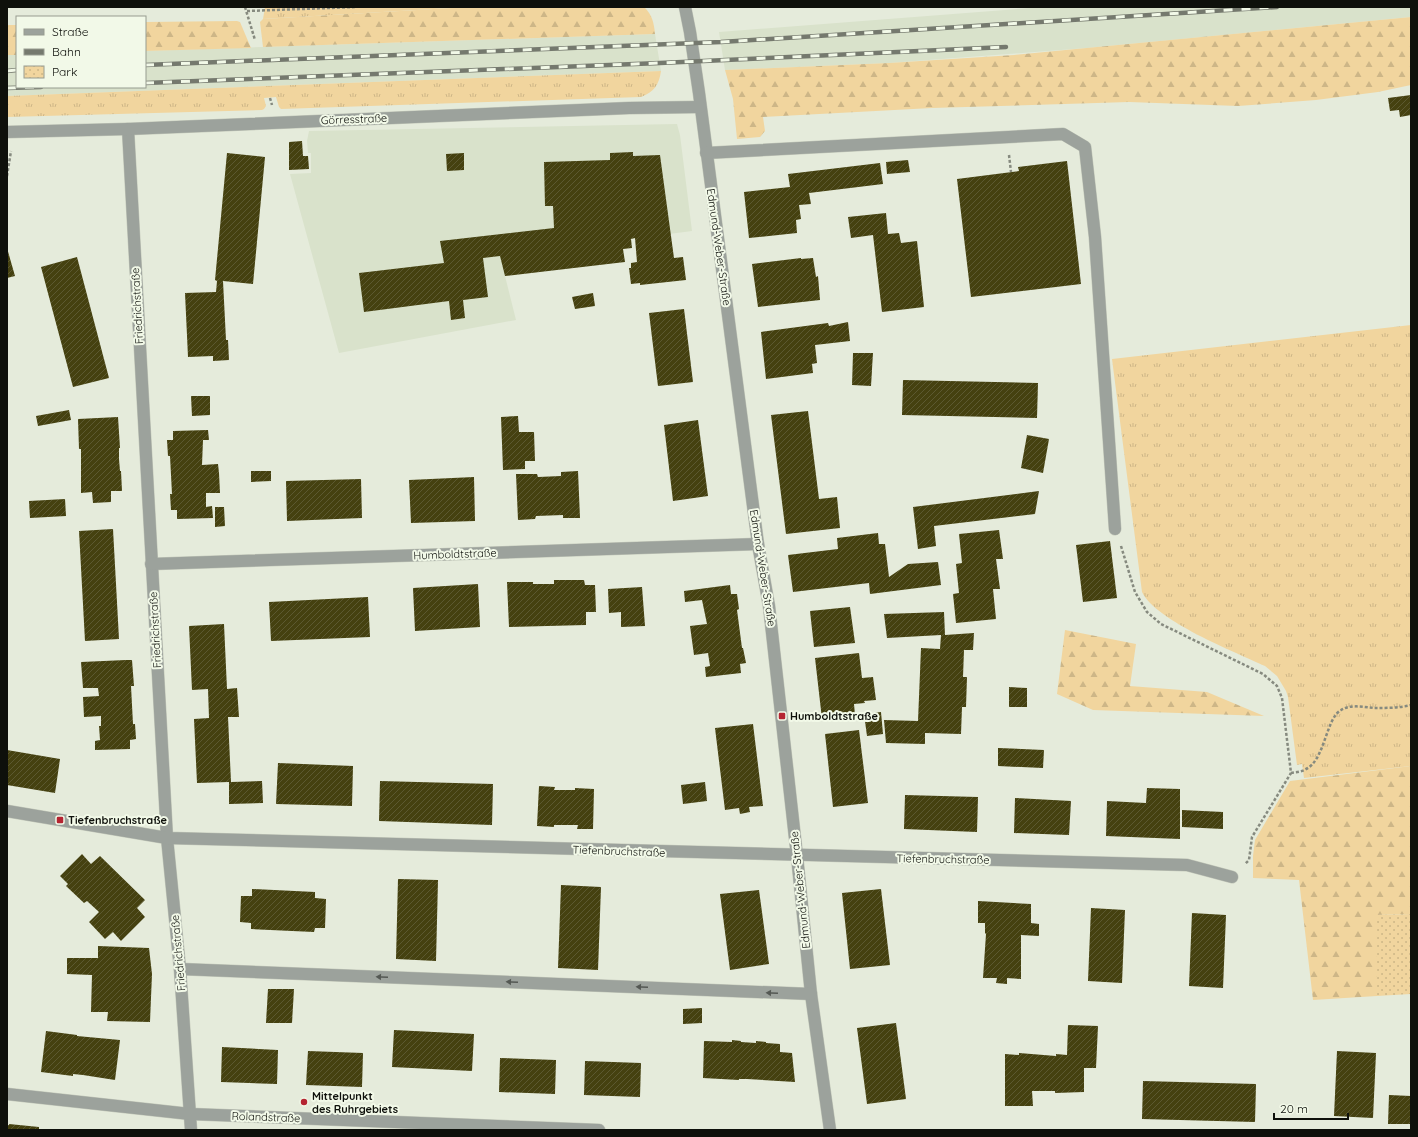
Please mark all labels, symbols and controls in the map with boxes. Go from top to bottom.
legend [16,16,146,88]
text: Straße [52,24,89,39]
text: Bahn [52,44,81,59]
text: Park [52,64,77,79]
street label: Görresstraße [321,111,387,127]
street label: Edmund-Weber-Straße [704,188,734,306]
street label: Friedrichstraße [128,267,146,345]
street label: Edmund-Weber-Straße [747,509,779,627]
street label: Humboldtstraße [413,546,497,562]
street label: Friedrichstraße [146,591,164,669]
place label: Humboldtstraße [790,709,878,723]
marker: Humboldtstraße [777,711,787,721]
place label: Tiefenbruchstraße [68,813,167,827]
marker: Tiefenbruchstraße [55,815,65,825]
street label: Edmund-Weber-Straße [787,831,813,949]
street label: Tiefenbruchstraße [572,842,666,860]
street label: Tiefenbruchstraße [896,851,990,867]
street label: Friedrichstraße [168,914,188,992]
one-way arrow [375,974,388,980]
one-way arrow [505,979,518,985]
one-way arrow [636,984,648,991]
one-way arrow [766,989,778,996]
place label: Mittelpunkt des Ruhrgebiets [312,1089,398,1116]
scale bar [1274,1095,1348,1121]
marker: Mittelpunkt des Ruhrgebiets [299,1097,309,1107]
text: 20 m [1280,1101,1308,1116]
street label: Rolandstraße [231,1109,301,1125]

